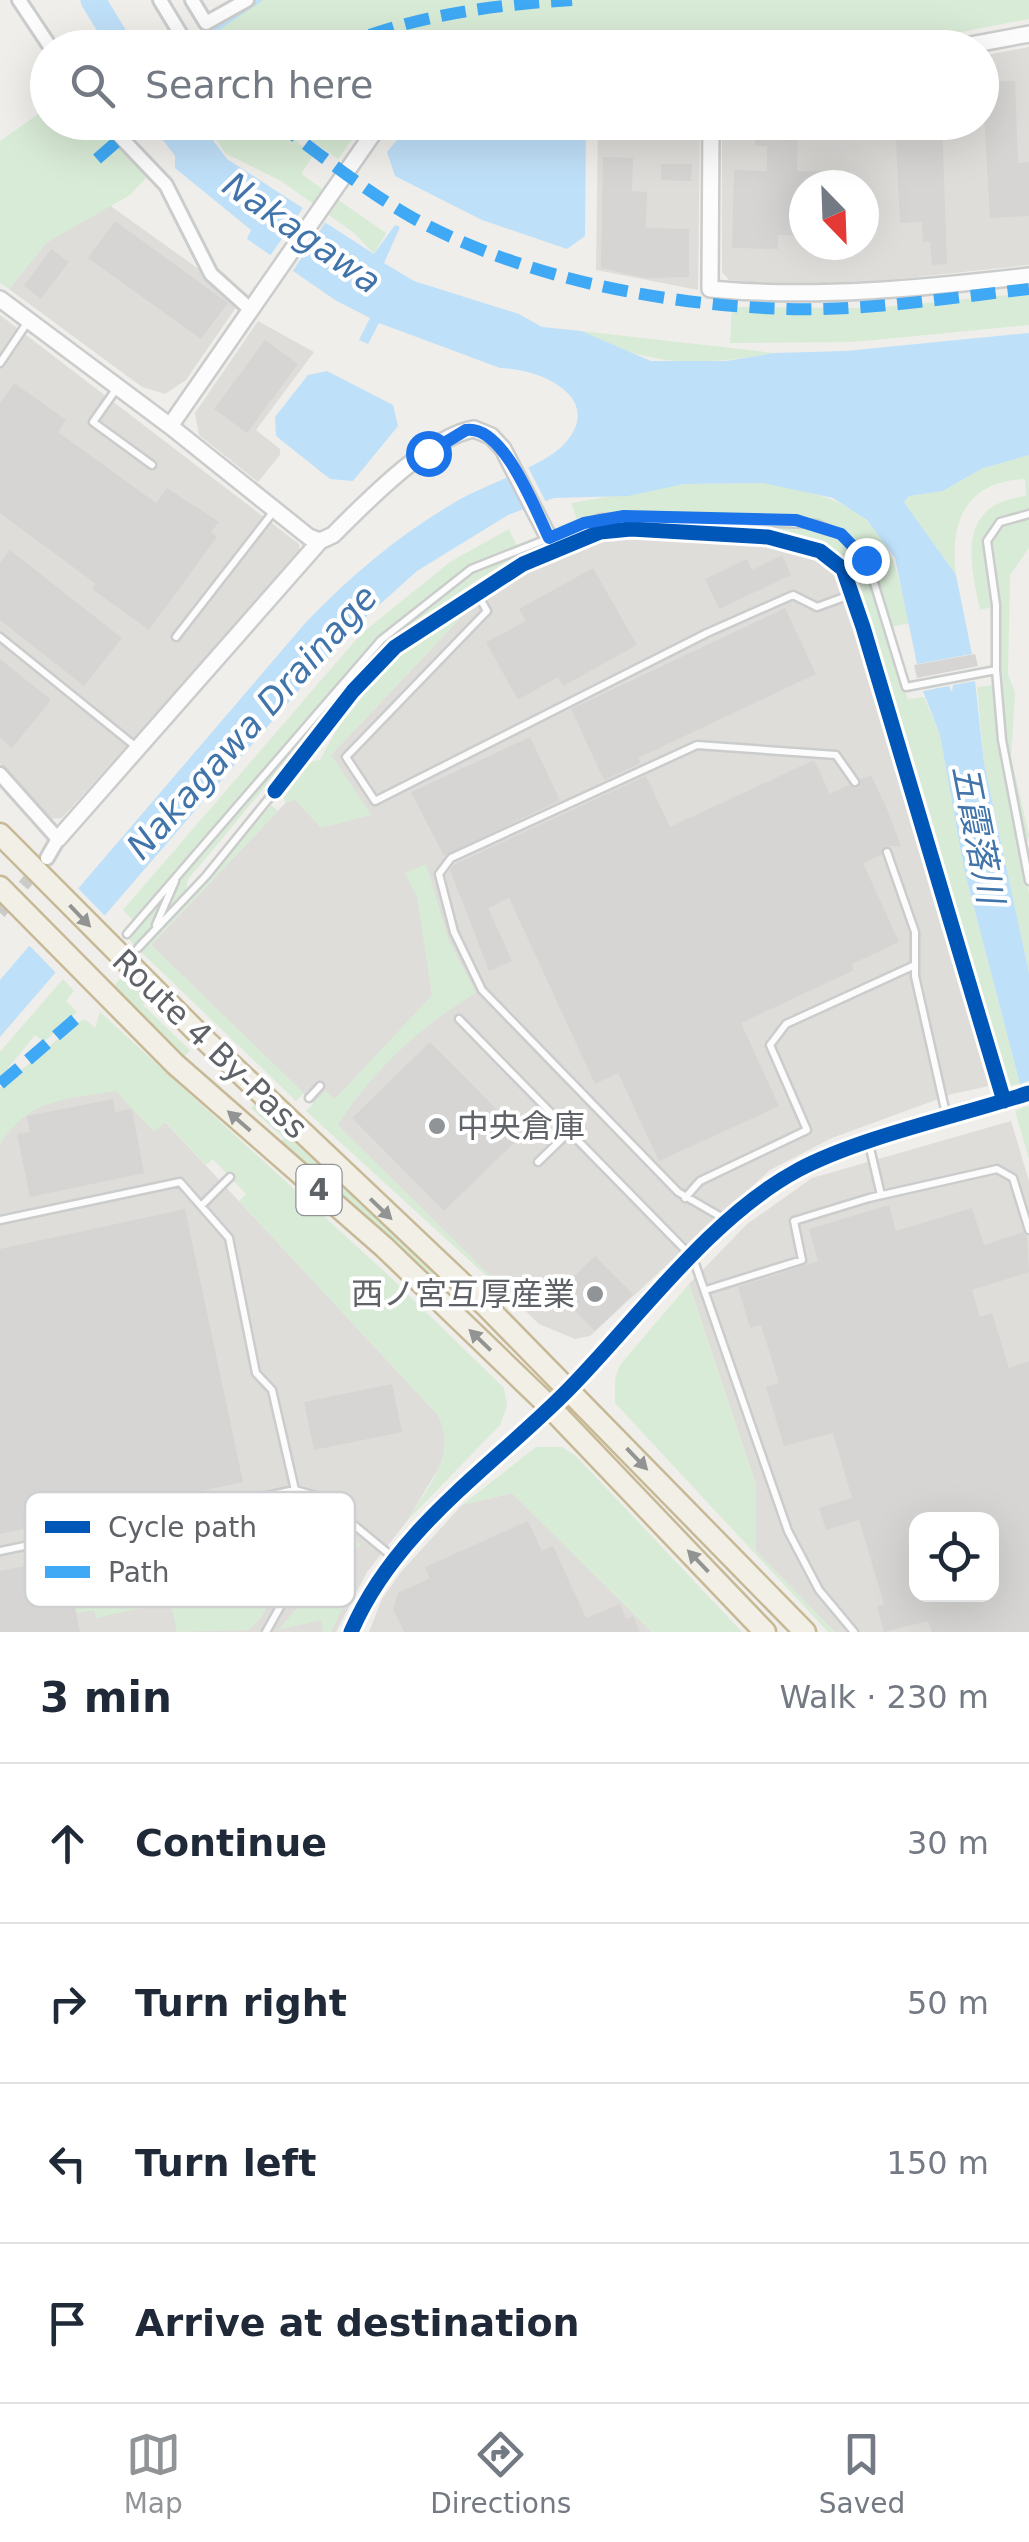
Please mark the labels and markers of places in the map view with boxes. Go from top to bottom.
place label: 中央倉庫 [457,1107,585,1145]
marker: 中央倉庫 [426,1115,448,1137]
place label: 西ノ宮互厚産業 [351,1275,575,1313]
marker: 西ノ宮互厚産業 [584,1283,606,1305]

